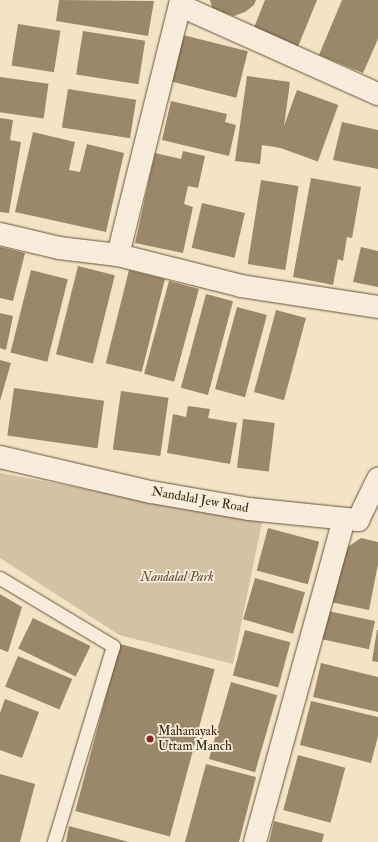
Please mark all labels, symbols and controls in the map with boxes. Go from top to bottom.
street label: Nandalal Jew Road [150,484,250,516]
park label: Nandalal Park [140,569,214,585]
place label: Mahanayak Uttam Manch [158,724,232,755]
marker: Mahanayak Uttam Manch [145,734,155,744]

